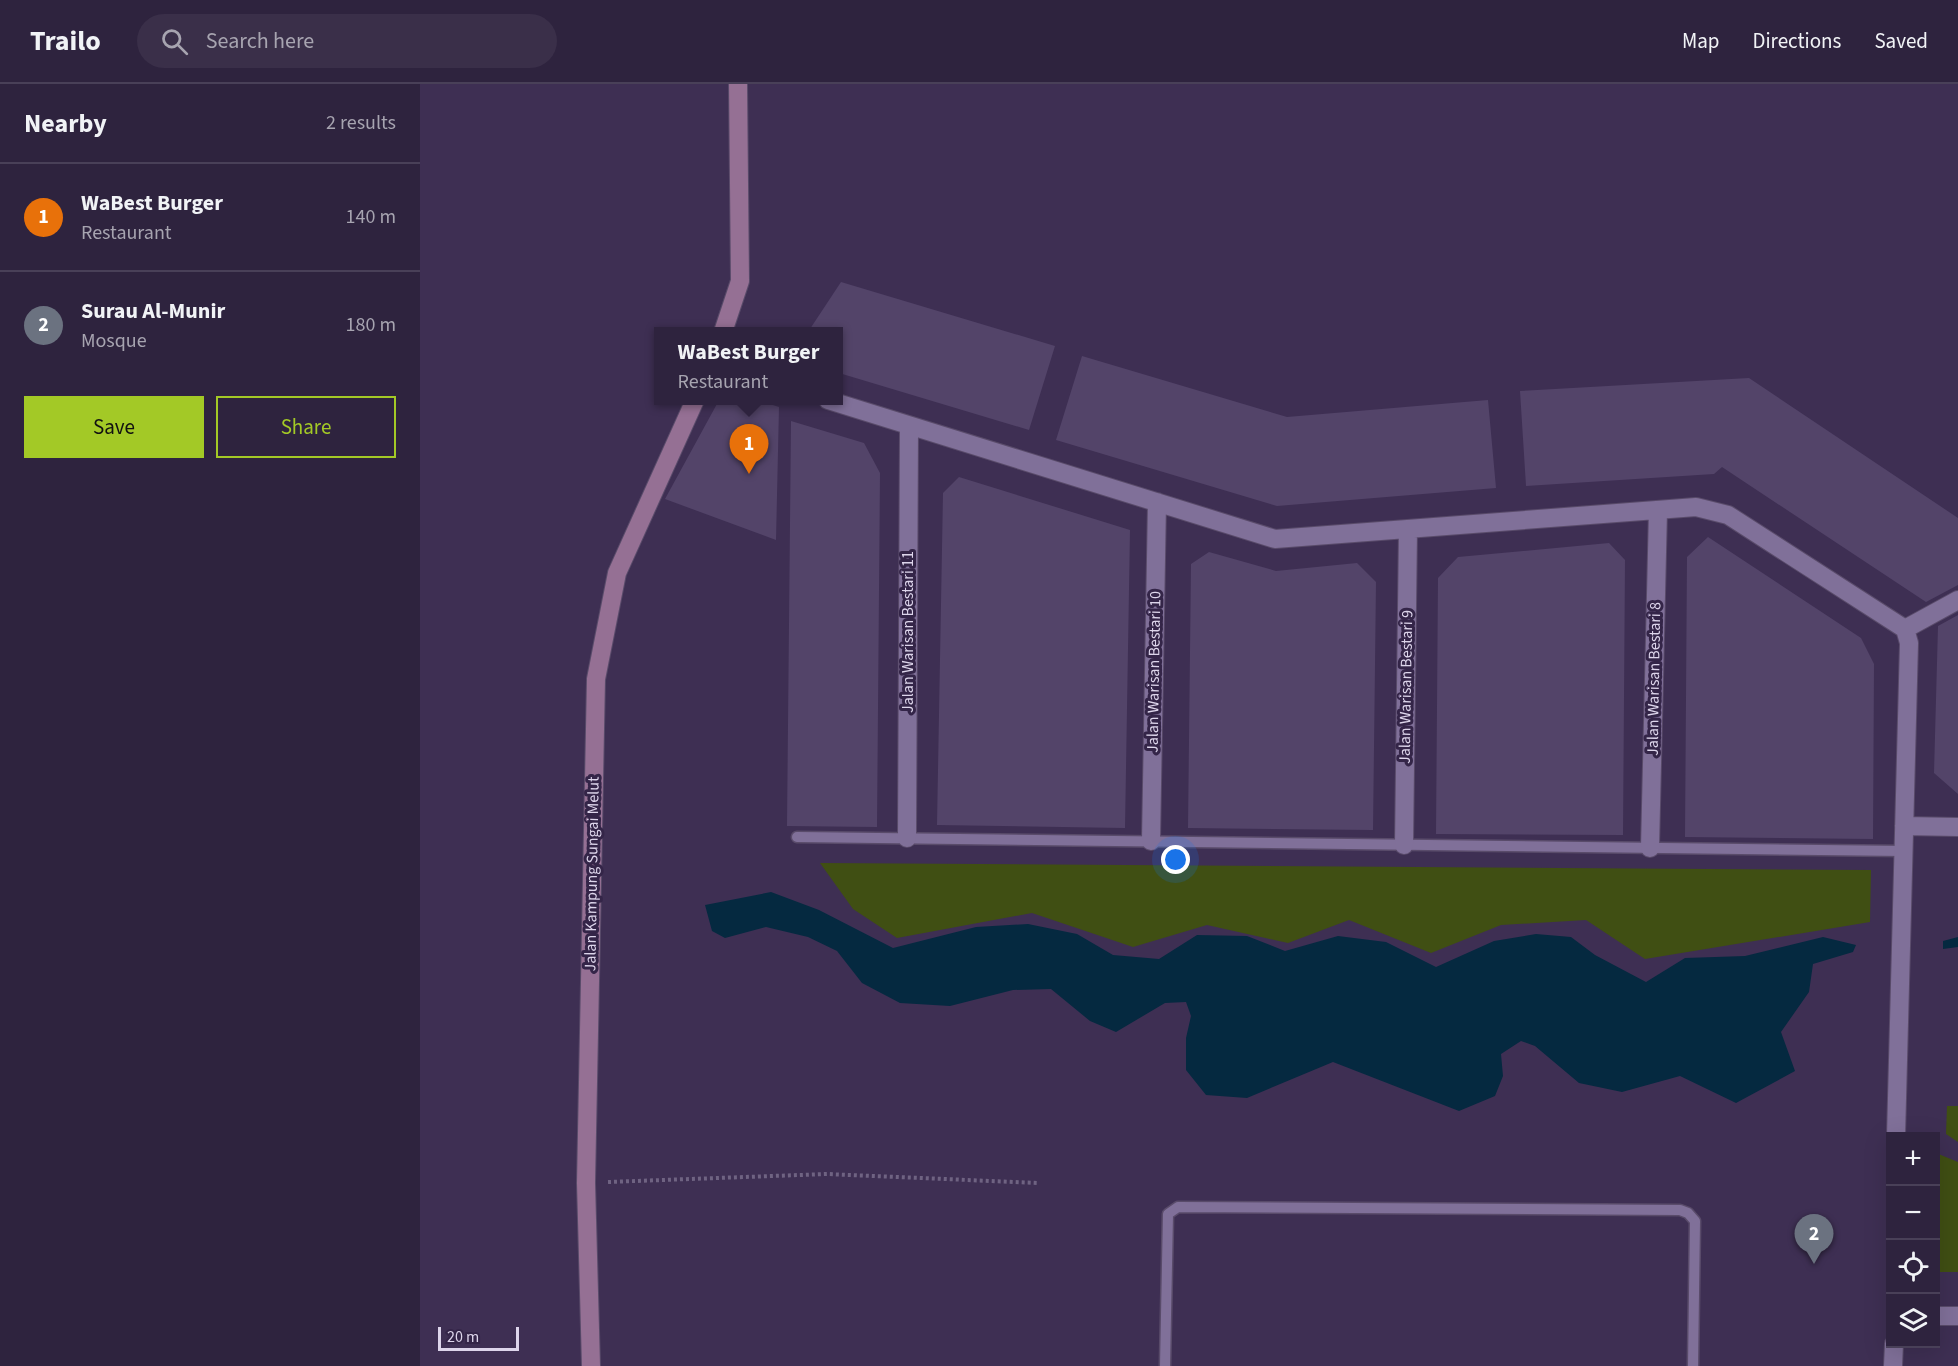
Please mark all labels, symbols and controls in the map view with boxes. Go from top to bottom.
search box [137,14,557,68]
text: Trailo [30,21,101,61]
icon: search [158,25,191,58]
text: Search here [206,25,314,57]
text: Map [1682,26,1720,56]
text: Directions [1753,26,1841,56]
text: Saved [1874,26,1928,56]
text: Nearby [24,105,107,142]
text: 2 results [326,109,396,137]
text: WaBest Burger [81,187,223,219]
text: 1 [38,203,49,231]
text: 140 m [346,203,396,231]
text: Restaurant [81,219,172,247]
text: Surau Al-Munir [81,295,225,327]
text: 2 [38,311,49,339]
text: 180 m [346,311,396,339]
text: Mosque [81,327,147,355]
popup [654,327,843,405]
text: WaBest Burger [678,336,819,368]
text: Restaurant [678,368,768,396]
button: Save [24,396,204,458]
button: Share [216,396,396,458]
pin: 1 [730,424,768,474]
street label: Jalan Warisan Bestari 11 [897,551,919,713]
street label: Jalan Warisan Bestari 10 [1142,591,1166,753]
street label: Jalan Warisan Bestari 8 [1642,602,1666,756]
street label: Jalan Warisan Bestari 9 [1394,610,1418,764]
street label: Jalan Kampung Sungai Melut [579,776,605,972]
your location [1161,845,1190,874]
map controls [1886,1132,1940,1348]
button: + [1886,1132,1940,1186]
button: − [1886,1186,1940,1240]
pin: 2 [1794,1214,1834,1264]
button: locate [1886,1240,1940,1294]
button: layers [1886,1294,1940,1348]
scale bar [438,1324,519,1352]
text: 20 m [447,1326,479,1348]

